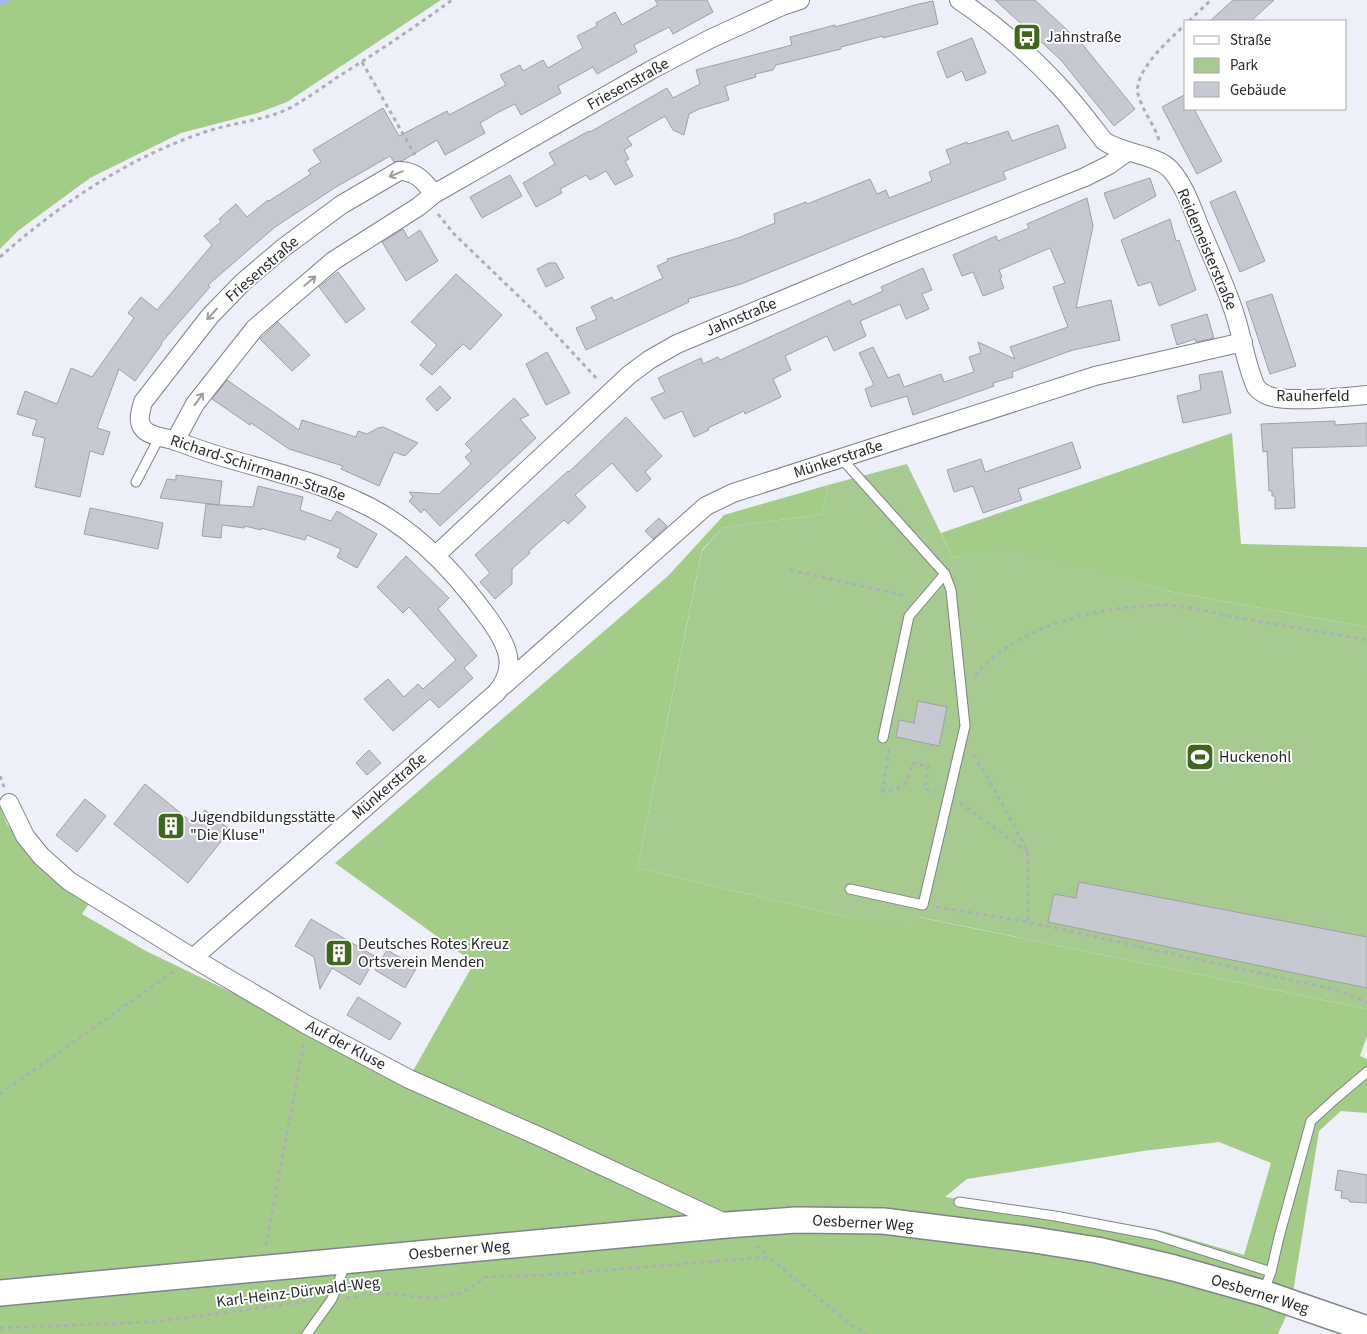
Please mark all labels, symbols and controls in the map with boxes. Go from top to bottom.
legend [1184,20,1347,110]
bus stop icon: Jahnstraße [1012,22,1042,52]
place label: Jahnstraße [1046,26,1121,48]
text: Straße [1230,30,1271,51]
street label: Friesenstraße [583,52,673,116]
text: Park [1230,55,1259,76]
text: Gebäude [1230,80,1286,101]
one-way arrow [389,170,404,179]
street label: Reidemeisterstraße [1171,185,1243,313]
street label: Friesenstraße [221,231,303,307]
one-way arrow [303,275,316,286]
street label: Jahnstraße [702,292,780,342]
one-way arrow [207,307,218,320]
street label: Rauherfeld [1276,385,1350,407]
one-way arrow [194,392,204,406]
street label: Richard-Schirrmann-Straße [168,429,349,507]
street label: Münkerstraße [791,434,885,484]
sports icon: Huckenohl [1185,742,1215,772]
place label: Huckenohl [1219,746,1291,768]
street label: Münkerstraße [347,747,431,825]
place label: Jugendbildungsstätte "Die Kluse" [190,806,335,846]
building icon: Jugendbildungsstätte "Die Kluse" [156,811,186,841]
place label: Deutsches Rotes Kreuz Ortsverein Menden [358,933,509,973]
building icon: Deutsches Rotes Kreuz Ortsverein Menden [324,938,354,968]
street label: Auf der Kluse [302,1015,390,1075]
street label: Oesberner Weg [812,1209,914,1237]
street label: Oesberner Weg [407,1235,511,1265]
street label: Oesberner Weg [1208,1269,1312,1319]
street label: Karl-Heinz-Dürwald-Weg [215,1271,381,1313]

